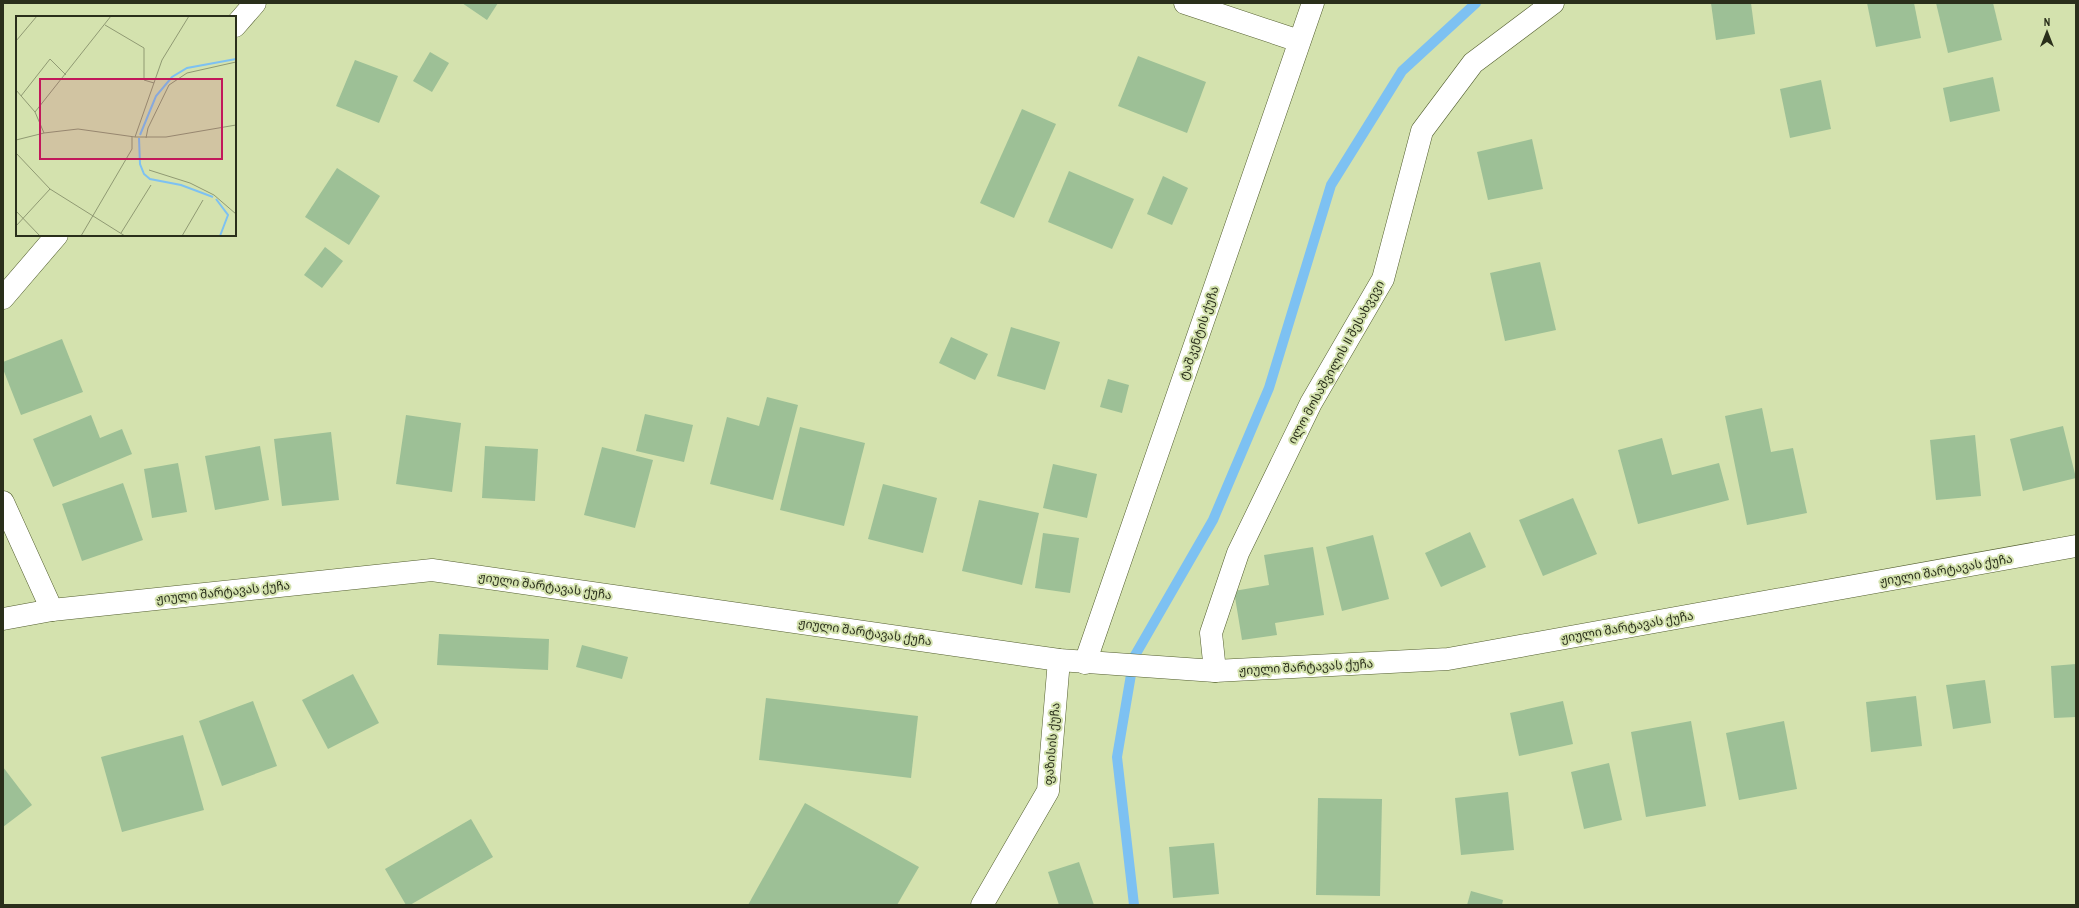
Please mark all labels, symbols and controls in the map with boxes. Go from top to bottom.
north arrow [2027,12,2067,52]
text: N [2044,15,2050,29]
inset map [16,16,236,236]
street label: ილო მოსაშვილის II შესახვევი [1284,277,1388,447]
street label: ტაშკენტის ქუჩა [1175,284,1223,382]
street label: ჟიული შარტავას ქუჩა [1878,550,2014,590]
street label: ჟიული შარტავას ქუჩა [477,569,613,603]
street label: ჟიული შარტავას ქუჩა [155,577,291,607]
street label: ჟიული შარტავას ქუჩა [1559,607,1695,647]
street label: ჟიული შარტავას ქუჩა [797,615,933,649]
street label: ჟიული შარტავას ქუჩა [1238,655,1374,679]
street label: ფაზისის ქუჩა [1040,702,1064,786]

